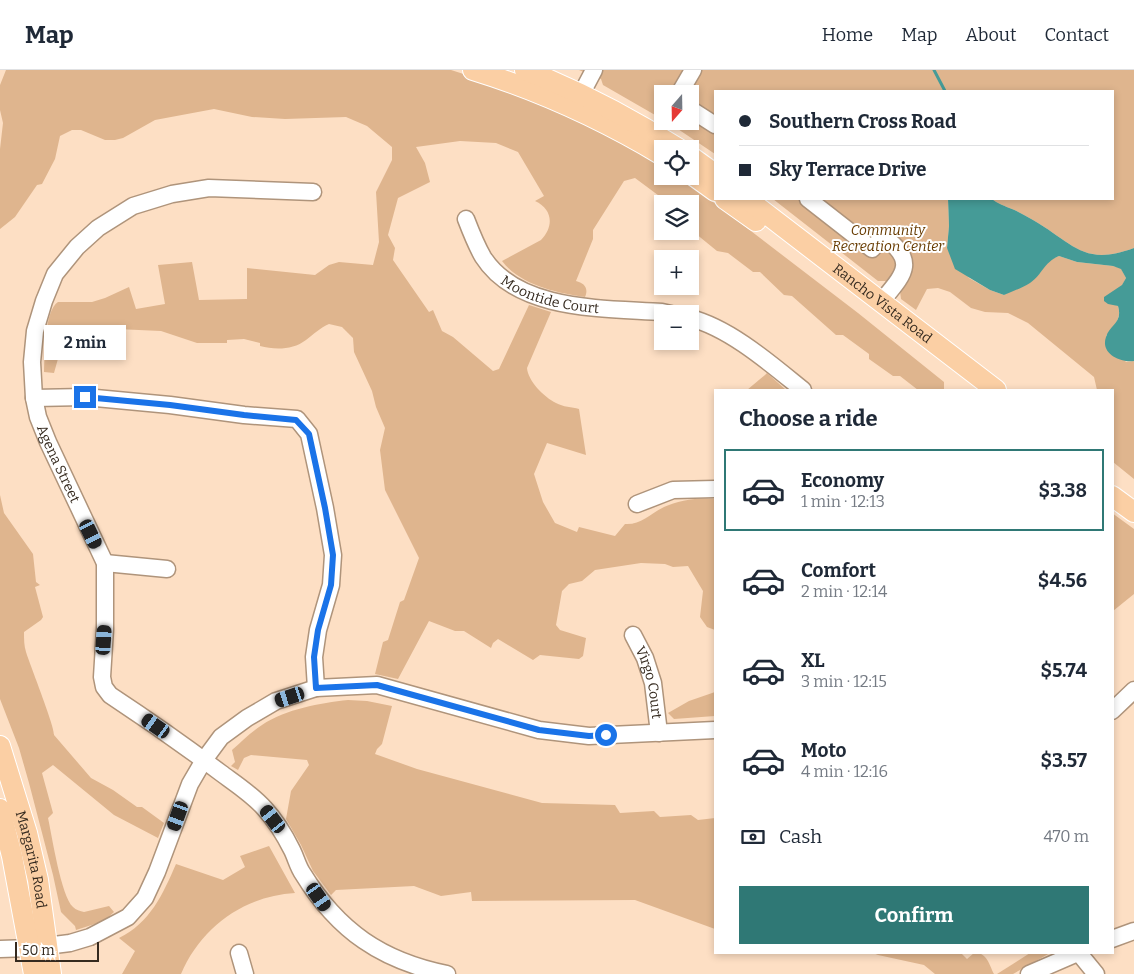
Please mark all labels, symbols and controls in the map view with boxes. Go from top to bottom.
text: Map [25,21,74,49]
text: Home [822,24,873,46]
text: Map [901,24,937,46]
text: About [965,24,1016,46]
text: Contact [1044,24,1109,46]
north arrow [654,85,699,130]
map controls [654,85,699,350]
text: Southern Cross Road [769,110,956,133]
button: locate [654,140,699,185]
text: Sky Terrace Drive [769,158,926,181]
button: layers [654,195,699,240]
park label: Community Recreation Center [832,222,945,255]
button: + [654,250,699,295]
street label: Rancho Vista Road [829,260,935,347]
street label: Moontide Court [498,272,600,317]
button: − [654,305,699,350]
callout: 2 min [44,325,126,360]
text: 2 min [64,333,106,352]
route end [74,386,96,408]
text: Choose a ride [739,405,878,432]
street label: Agena Street [33,423,83,506]
icon: car [741,468,786,513]
text: Economy [801,469,884,492]
text: $3.38 [1038,479,1087,502]
text: 1 min · 12:13 [801,492,885,511]
car [77,517,104,551]
icon: car [741,558,786,603]
text: Comfort [801,559,876,582]
text: $4.56 [1038,569,1087,592]
text: 2 min · 12:14 [801,582,887,601]
car [95,625,112,655]
street label: Virgo Court [631,644,665,720]
icon: car [741,648,786,693]
text: XL [801,649,825,672]
text: $5.74 [1040,659,1087,682]
text: 3 min · 12:15 [801,672,887,691]
car [273,685,306,709]
car [139,711,172,741]
route start [595,724,617,746]
icon: car [741,738,786,783]
text: Moto [801,739,847,762]
text: $3.57 [1041,749,1087,772]
text: 4 min · 12:16 [801,762,888,781]
car [165,799,190,833]
car [257,803,288,835]
street label: Margarita Road [12,809,50,909]
icon: cash [739,823,767,851]
text: Cash [779,825,822,848]
text: 470 m [1043,827,1089,846]
car [304,880,333,914]
button: Confirm [739,886,1089,944]
scale bar [15,939,99,962]
text: 50 m [22,942,55,959]

